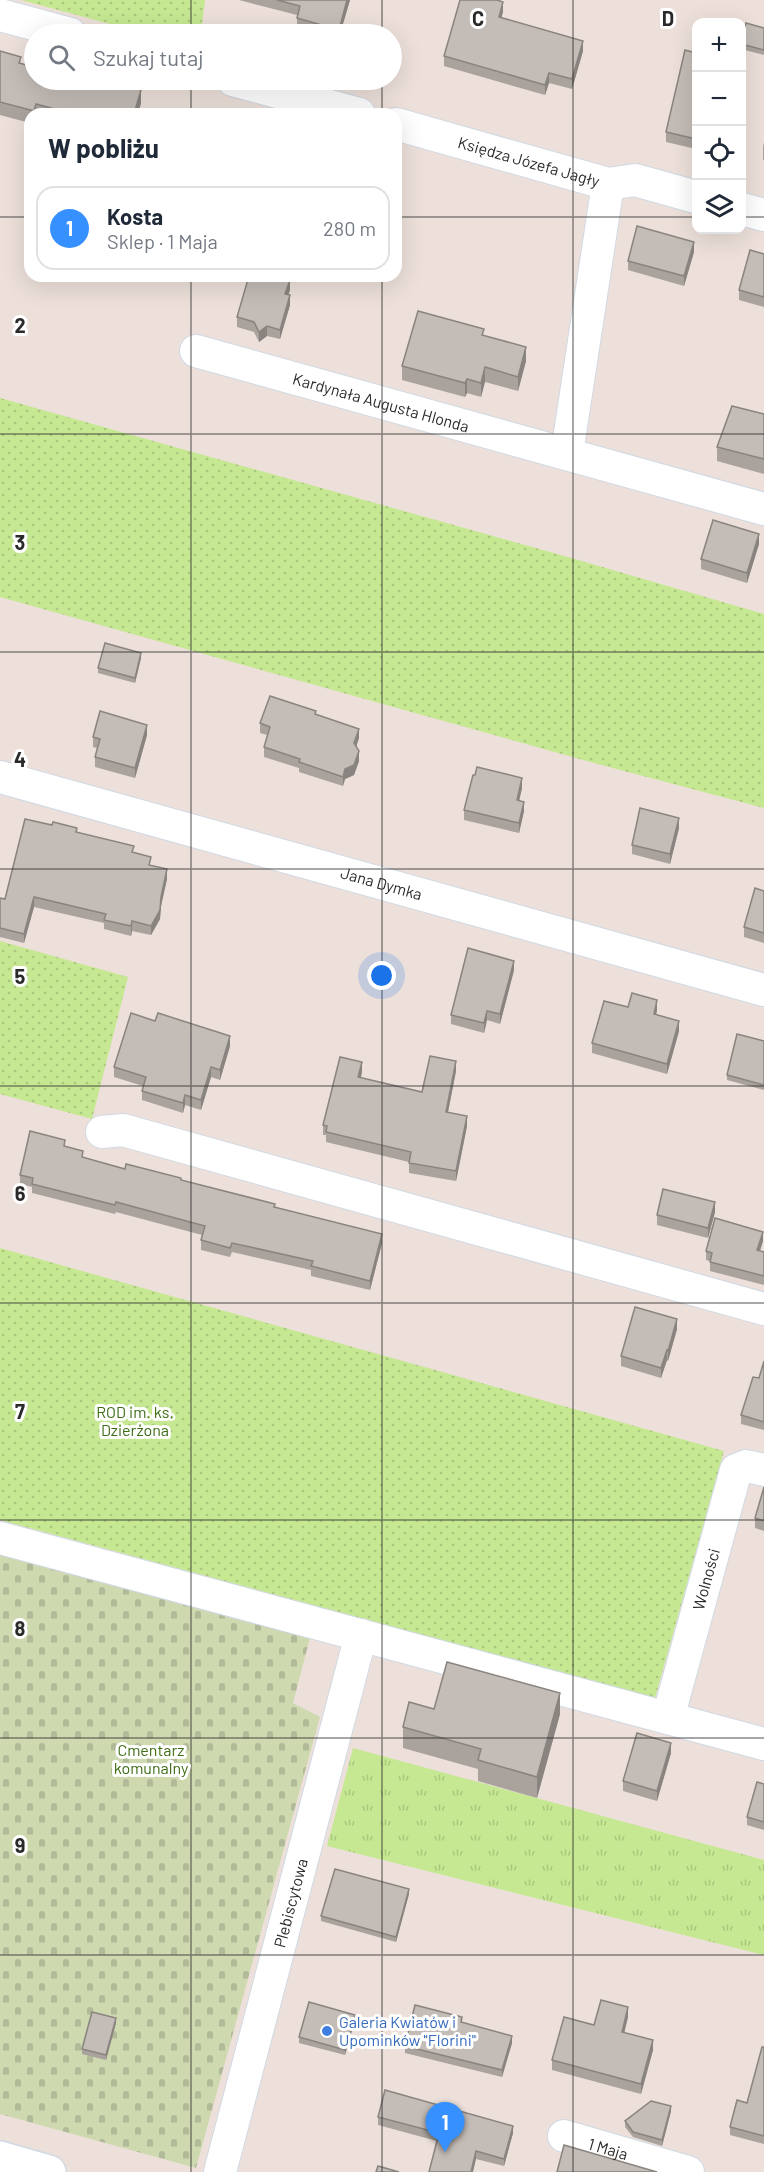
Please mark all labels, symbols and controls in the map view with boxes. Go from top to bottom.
text: C [472,6,484,30]
text: D [662,6,674,30]
map controls [692,18,746,234]
button: + [692,18,746,72]
search box [24,24,402,90]
icon: search [45,41,78,74]
text: Szukaj tutaj [93,44,204,70]
button: − [692,72,746,126]
button: locate [692,126,746,180]
text: W pobliżu [48,132,159,163]
street label: Księdza Józefa Jagły [456,132,602,190]
button: layers [692,180,746,234]
text: Kosta [107,203,163,229]
text: 1 [66,216,73,240]
text: 280 m [323,216,376,240]
text: Sklep · 1 Maja [107,229,218,253]
text: 2 [14,313,26,337]
street label: Kardynała Augusta Hlonda [291,368,471,436]
text: 3 [15,530,25,554]
text: 4 [14,747,26,771]
street label: Jana Dymka [339,862,425,903]
your location [367,961,396,990]
text: 5 [15,964,26,988]
text: 6 [15,1181,26,1205]
text: 7 [15,1399,25,1423]
park label: ROD im. ks. Dzierżona [96,1402,174,1439]
street label: Wolności [688,1546,723,1612]
text: 8 [15,1616,26,1640]
park label: Cmentarz komunalny [114,1740,189,1777]
text: 9 [15,1833,25,1857]
street label: Plebiscytowa [269,1856,311,1950]
place label: Galeria Kwiatów i Upominków "Florini" [339,2012,476,2049]
marker: Galeria Kwiatów i Upominków "Florini" [320,2024,334,2038]
pin: 1 [426,2102,464,2152]
street label: 1 Maja [586,2134,630,2163]

